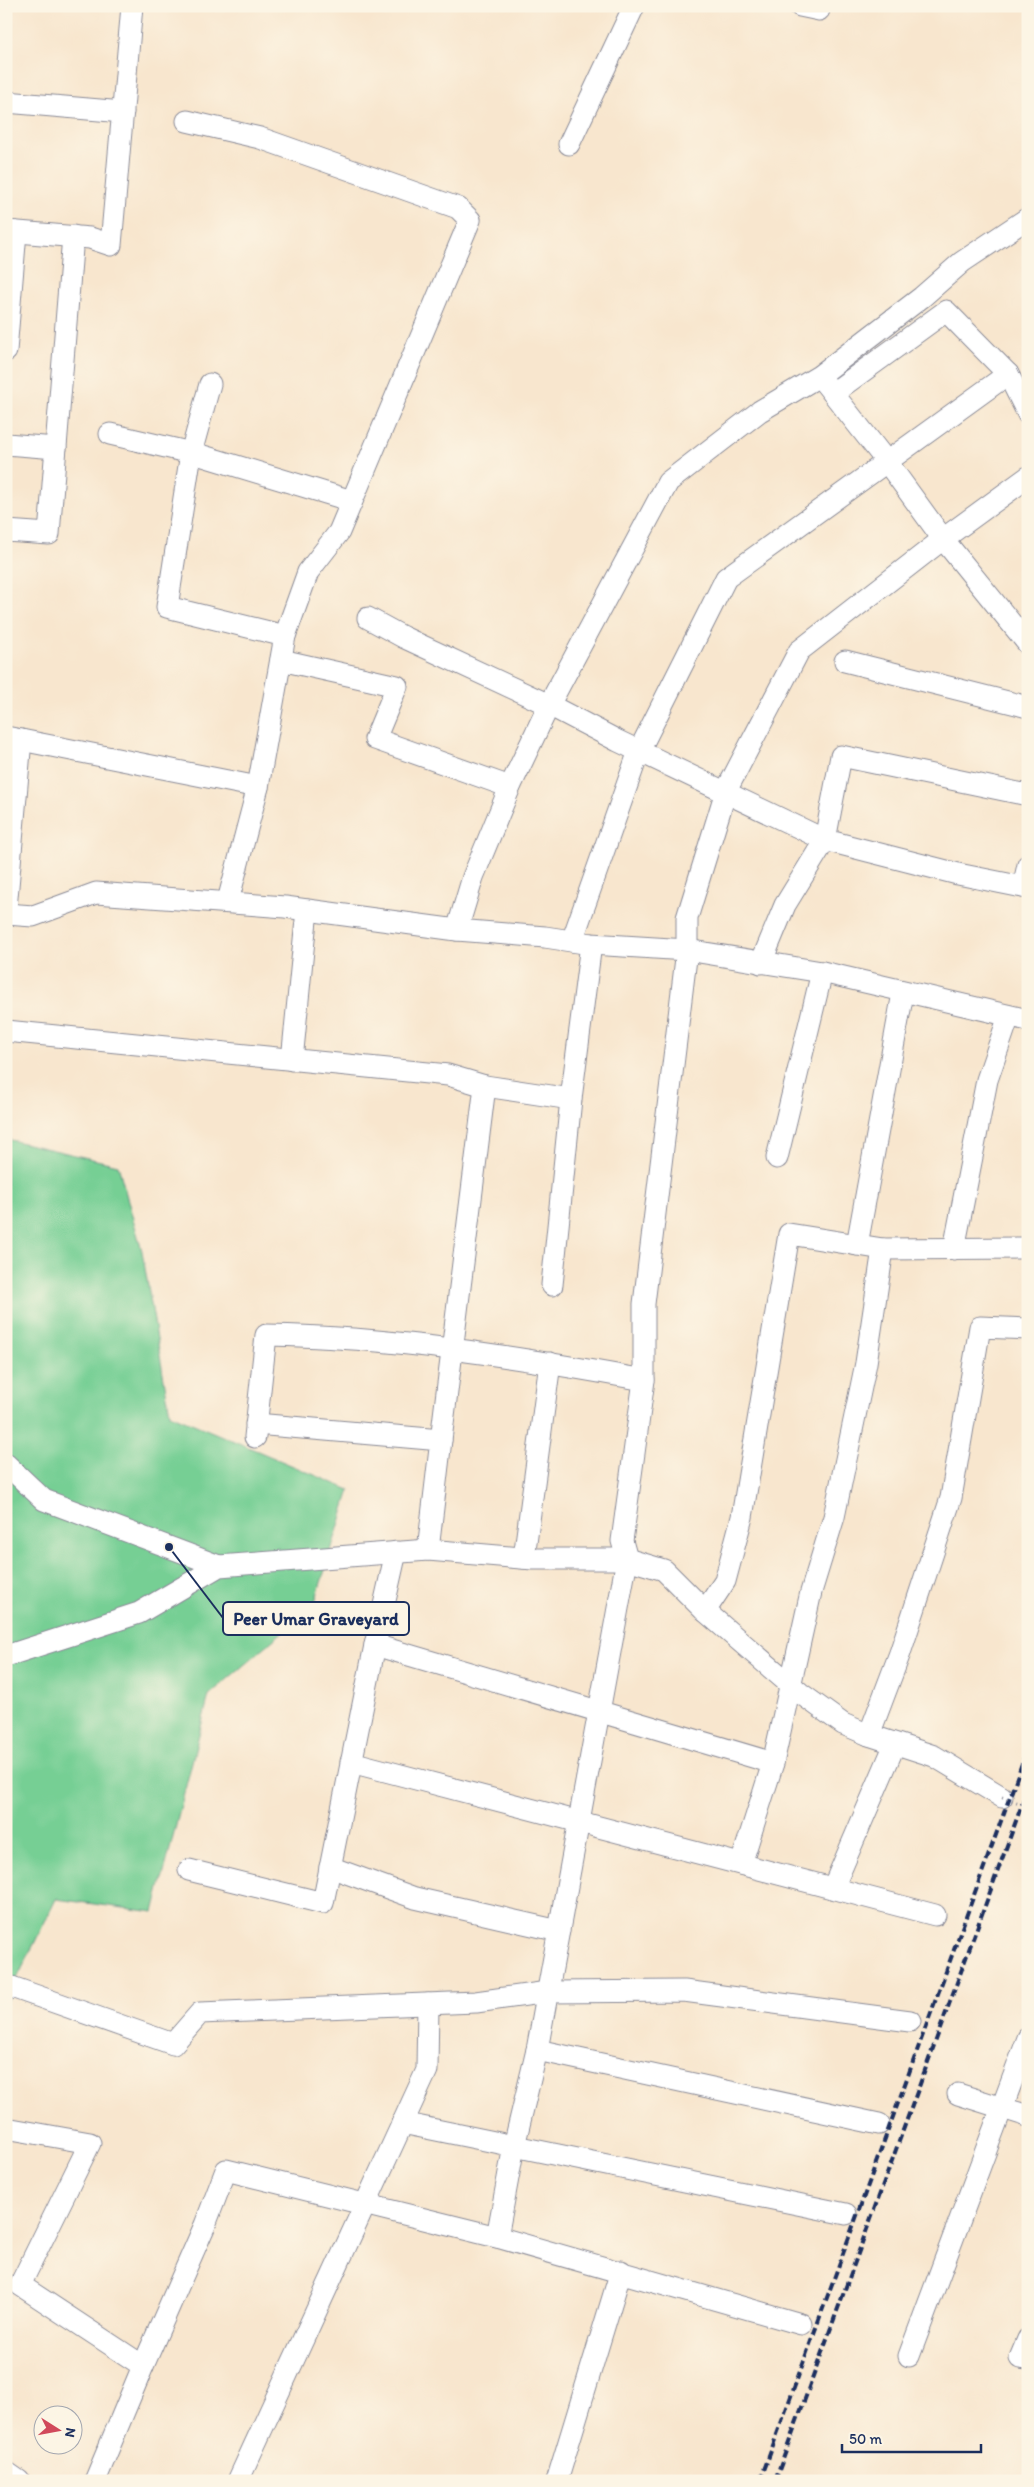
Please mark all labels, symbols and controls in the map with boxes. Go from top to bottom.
callout: Peer Umar Graveyard [223,1602,409,1635]
text: Peer Umar Graveyard [233,1608,399,1630]
north arrow [32,2404,82,2454]
scale bar [842,2422,980,2454]
text: N [61,2426,80,2439]
text: 50 m [849,2430,882,2448]

